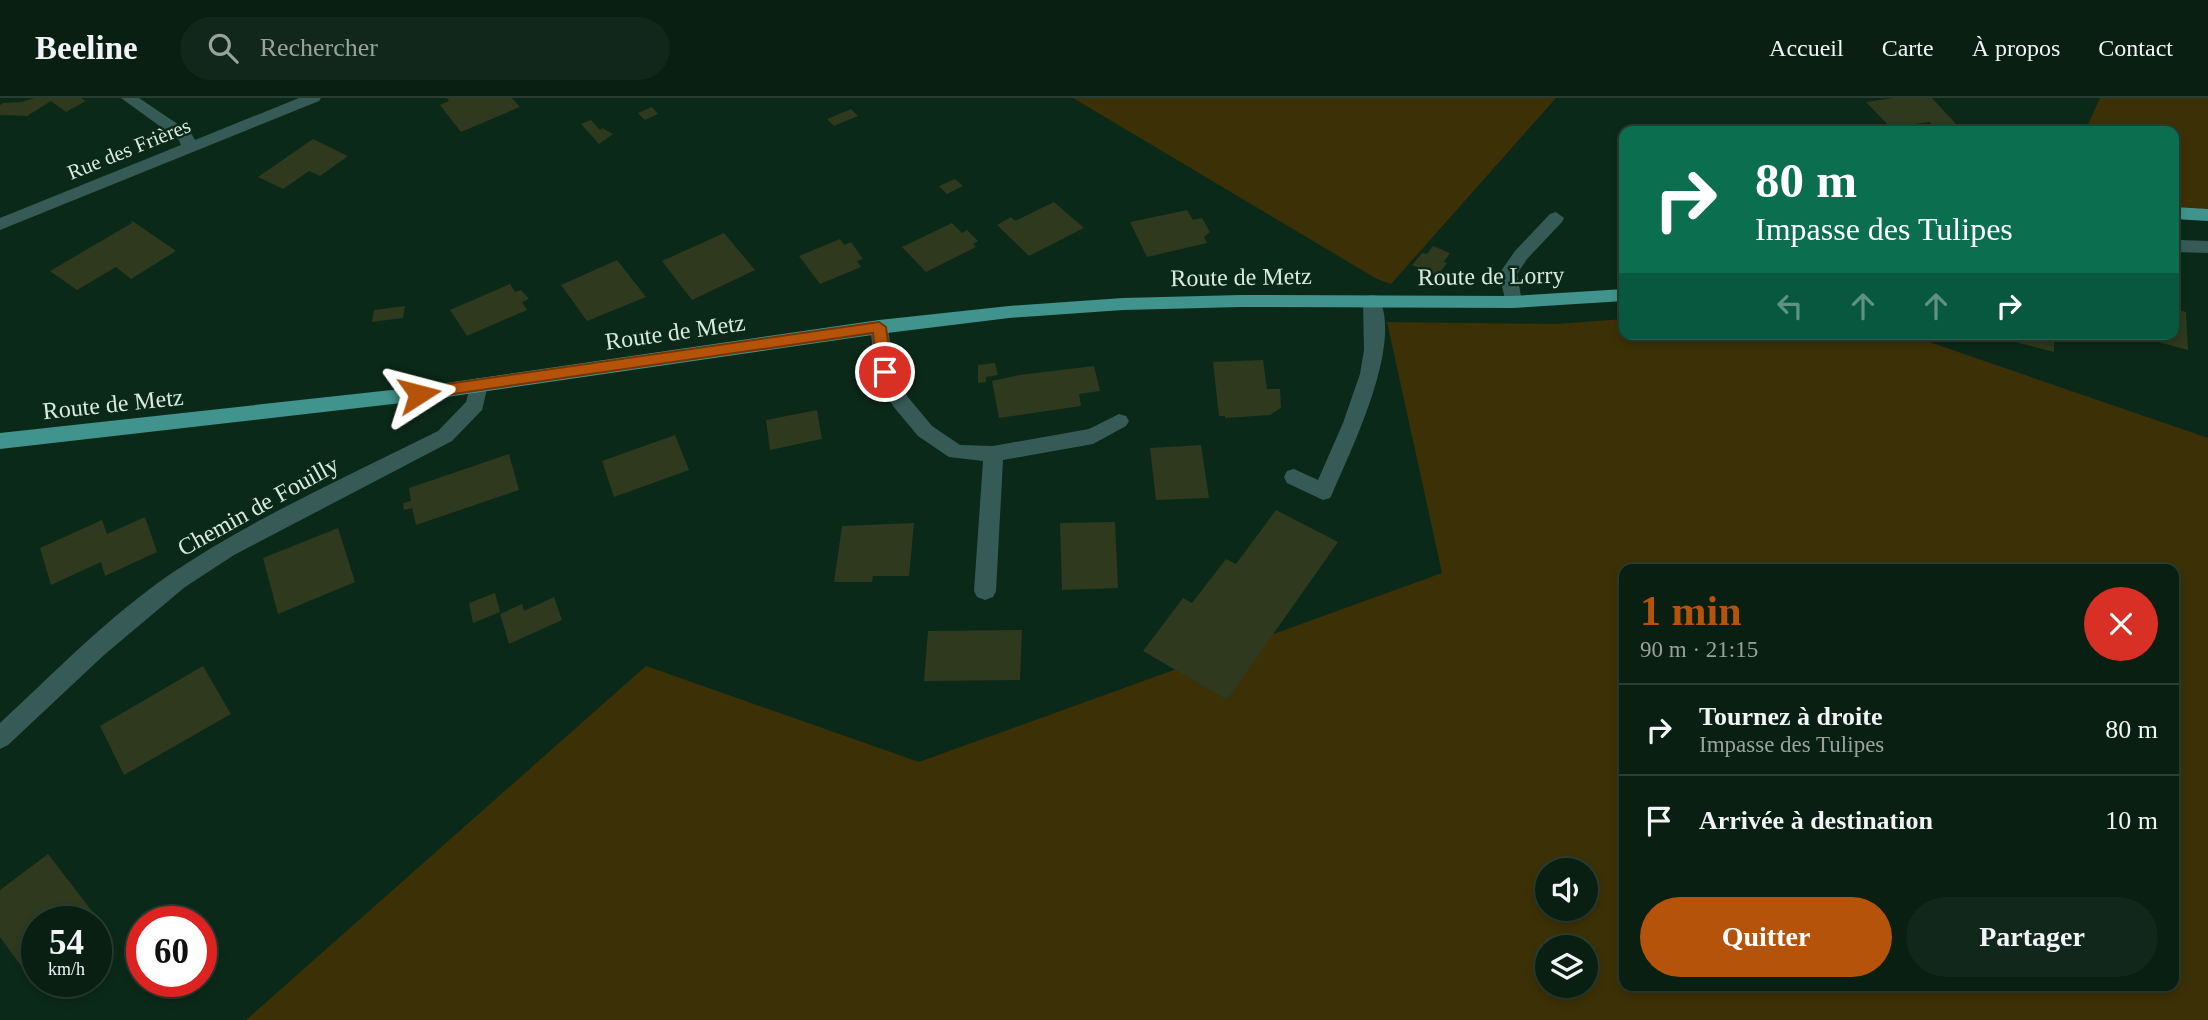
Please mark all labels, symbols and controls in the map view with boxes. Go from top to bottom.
search box [180,17,670,80]
icon: search [204,29,242,67]
text: Beeline [35,30,138,66]
text: Rechercher [260,33,378,62]
text: Accueil [1769,35,1844,61]
text: Carte [1882,35,1934,61]
text: À propos [1972,35,2060,61]
text: Contact [2098,35,2173,61]
street label: Rue des Frières [64,113,194,185]
text: 80 m [1755,153,1857,208]
icon: right [1640,154,1731,245]
text: Impasse des Tulipes [1755,211,2013,247]
street label: Route de Lorry [1417,262,1565,290]
street label: Route de Metz [1170,263,1312,291]
icon: left [1771,287,1809,325]
icon: ahead [1844,287,1882,325]
icon: ahead [1917,287,1955,325]
icon: right [1990,287,2028,325]
street label: Route de Metz [603,309,747,355]
pin [855,342,915,402]
icon: arrive [866,353,904,391]
position arrow [382,357,456,431]
street label: Route de Metz [41,384,185,424]
street label: Chemin de Fouilly [173,451,343,561]
button: close [2084,587,2158,661]
text: 1 min [1640,588,1742,634]
text: 90 m · 21:15 [1640,637,1758,662]
text: Tournez à droite [1699,702,1882,731]
icon: right [1640,711,1678,749]
text: 80 m [2105,715,2158,744]
text: Impasse des Tulipes [1699,732,1884,757]
icon: arrive [1640,802,1678,840]
text: Arrivée à destination [1699,806,1933,835]
text: 10 m [2105,806,2158,835]
map controls [1535,858,1598,998]
button: sound [1535,858,1598,921]
button: Quitter [1640,897,1892,977]
button: Partager [1906,897,2158,977]
speed limit sign: 60 [126,906,217,997]
text: 54 [49,923,84,962]
button: layers [1535,935,1598,998]
text: km/h [48,959,85,979]

